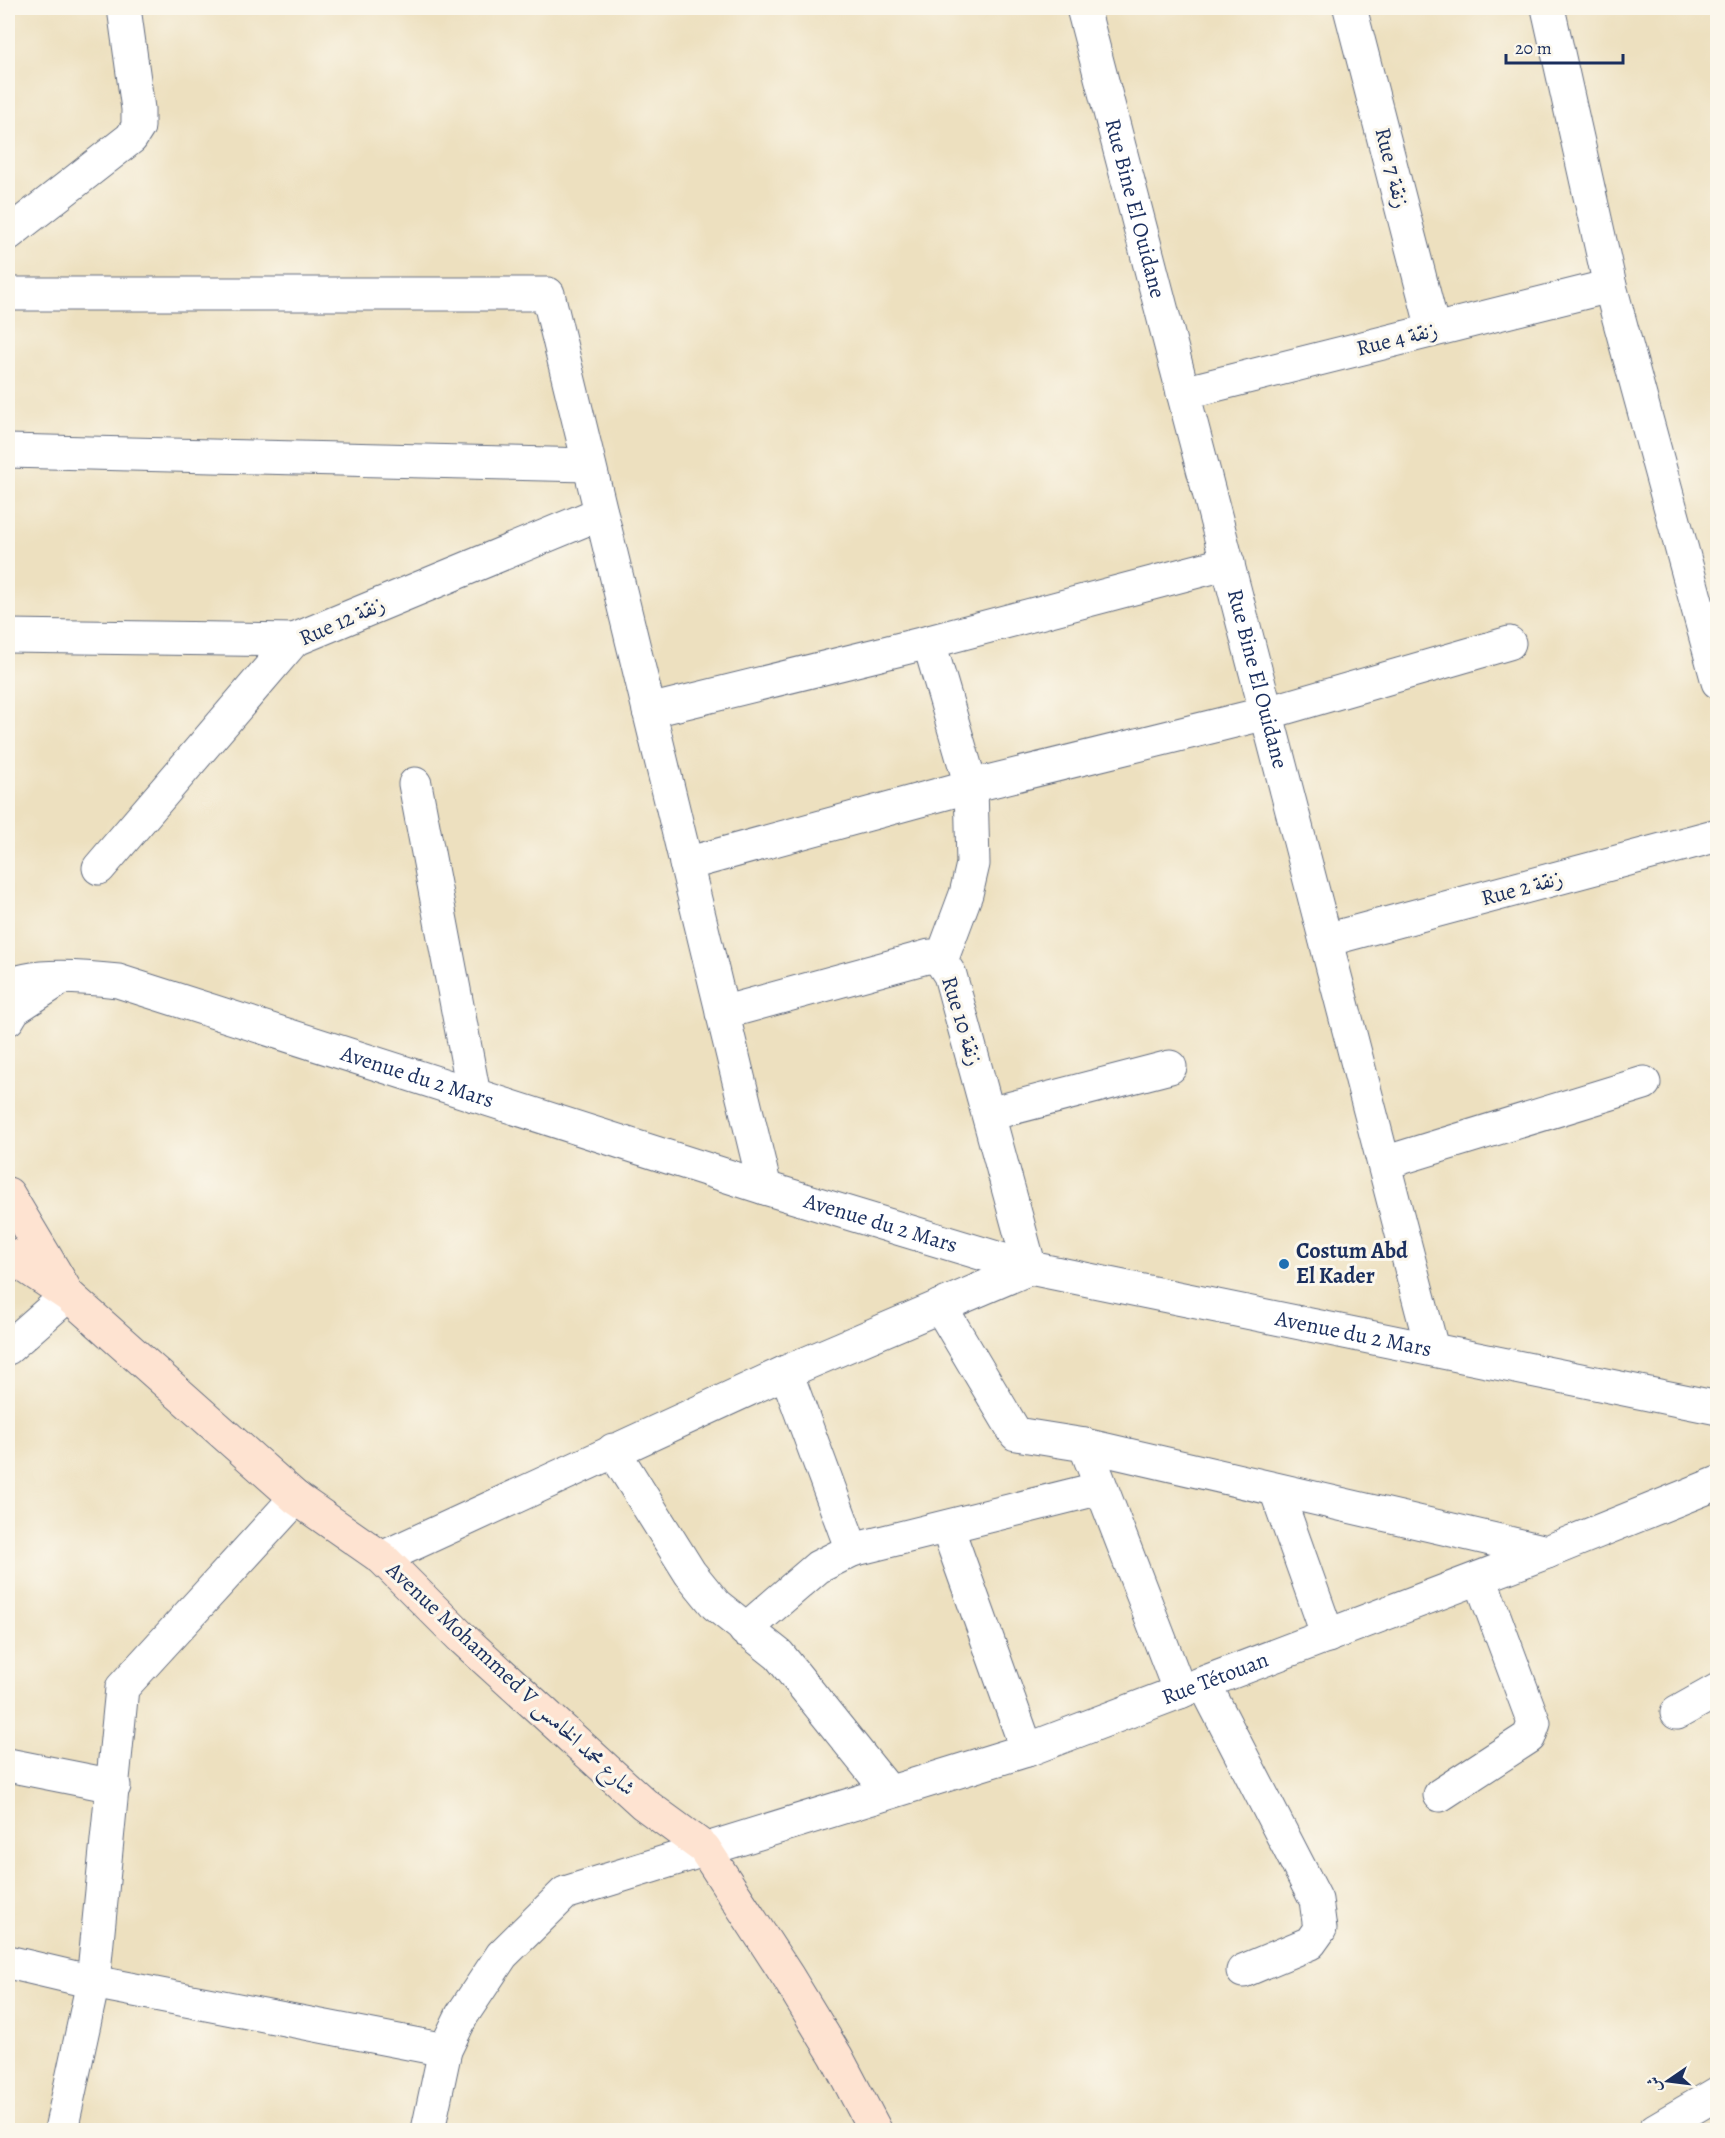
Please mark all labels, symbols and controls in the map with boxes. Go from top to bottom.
scale bar [1506,27,1623,65]
text: 20 m [1515,36,1552,60]
street label: Rue Bine El Ouidane [1097,115,1173,301]
street label: Rue 7 زنقة [1368,125,1416,211]
street label: Rue 4 زنقة [1353,314,1441,364]
street label: Rue Bine El Ouidane [1220,586,1295,772]
street label: Rue 12 زنقة [294,589,390,653]
street label: Rue 2 زنقة [1478,863,1566,913]
street label: Rue 10 زنقة [934,973,990,1069]
street label: Avenue du 2 Mars [336,1038,498,1115]
street label: Avenue du 2 Mars [800,1185,961,1260]
place label: Costum Abd El Kader [1296,1236,1408,1291]
marker: Costum Abd El Kader [1277,1257,1291,1271]
street label: Avenue du 2 Mars [1272,1303,1434,1364]
street label: Avenue Mohammed V شارع محمد الخامس [377,1555,642,1805]
street label: Rue Tétouan [1157,1644,1273,1712]
north arrow [1638,2051,1698,2111]
text: ش [1642,2074,1667,2095]

